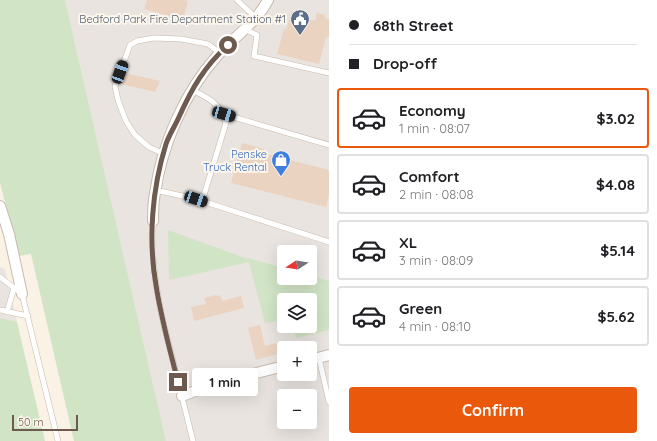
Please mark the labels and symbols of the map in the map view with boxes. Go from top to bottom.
public building icon: Bedford Park Fire Department Station #1 [289,8,311,36]
place label: Bedford Park Fire Department Station #1 [79,12,286,26]
route start [219,36,237,54]
car [110,59,130,85]
car [211,105,237,123]
place label: Penske Truck Rental [203,147,267,174]
shop icon: Penske Truck Rental [270,149,292,177]
car [183,190,209,208]
north arrow [277,245,317,285]
callout: 1 min [192,368,258,396]
route end [169,373,187,391]
scale bar [12,413,78,432]

